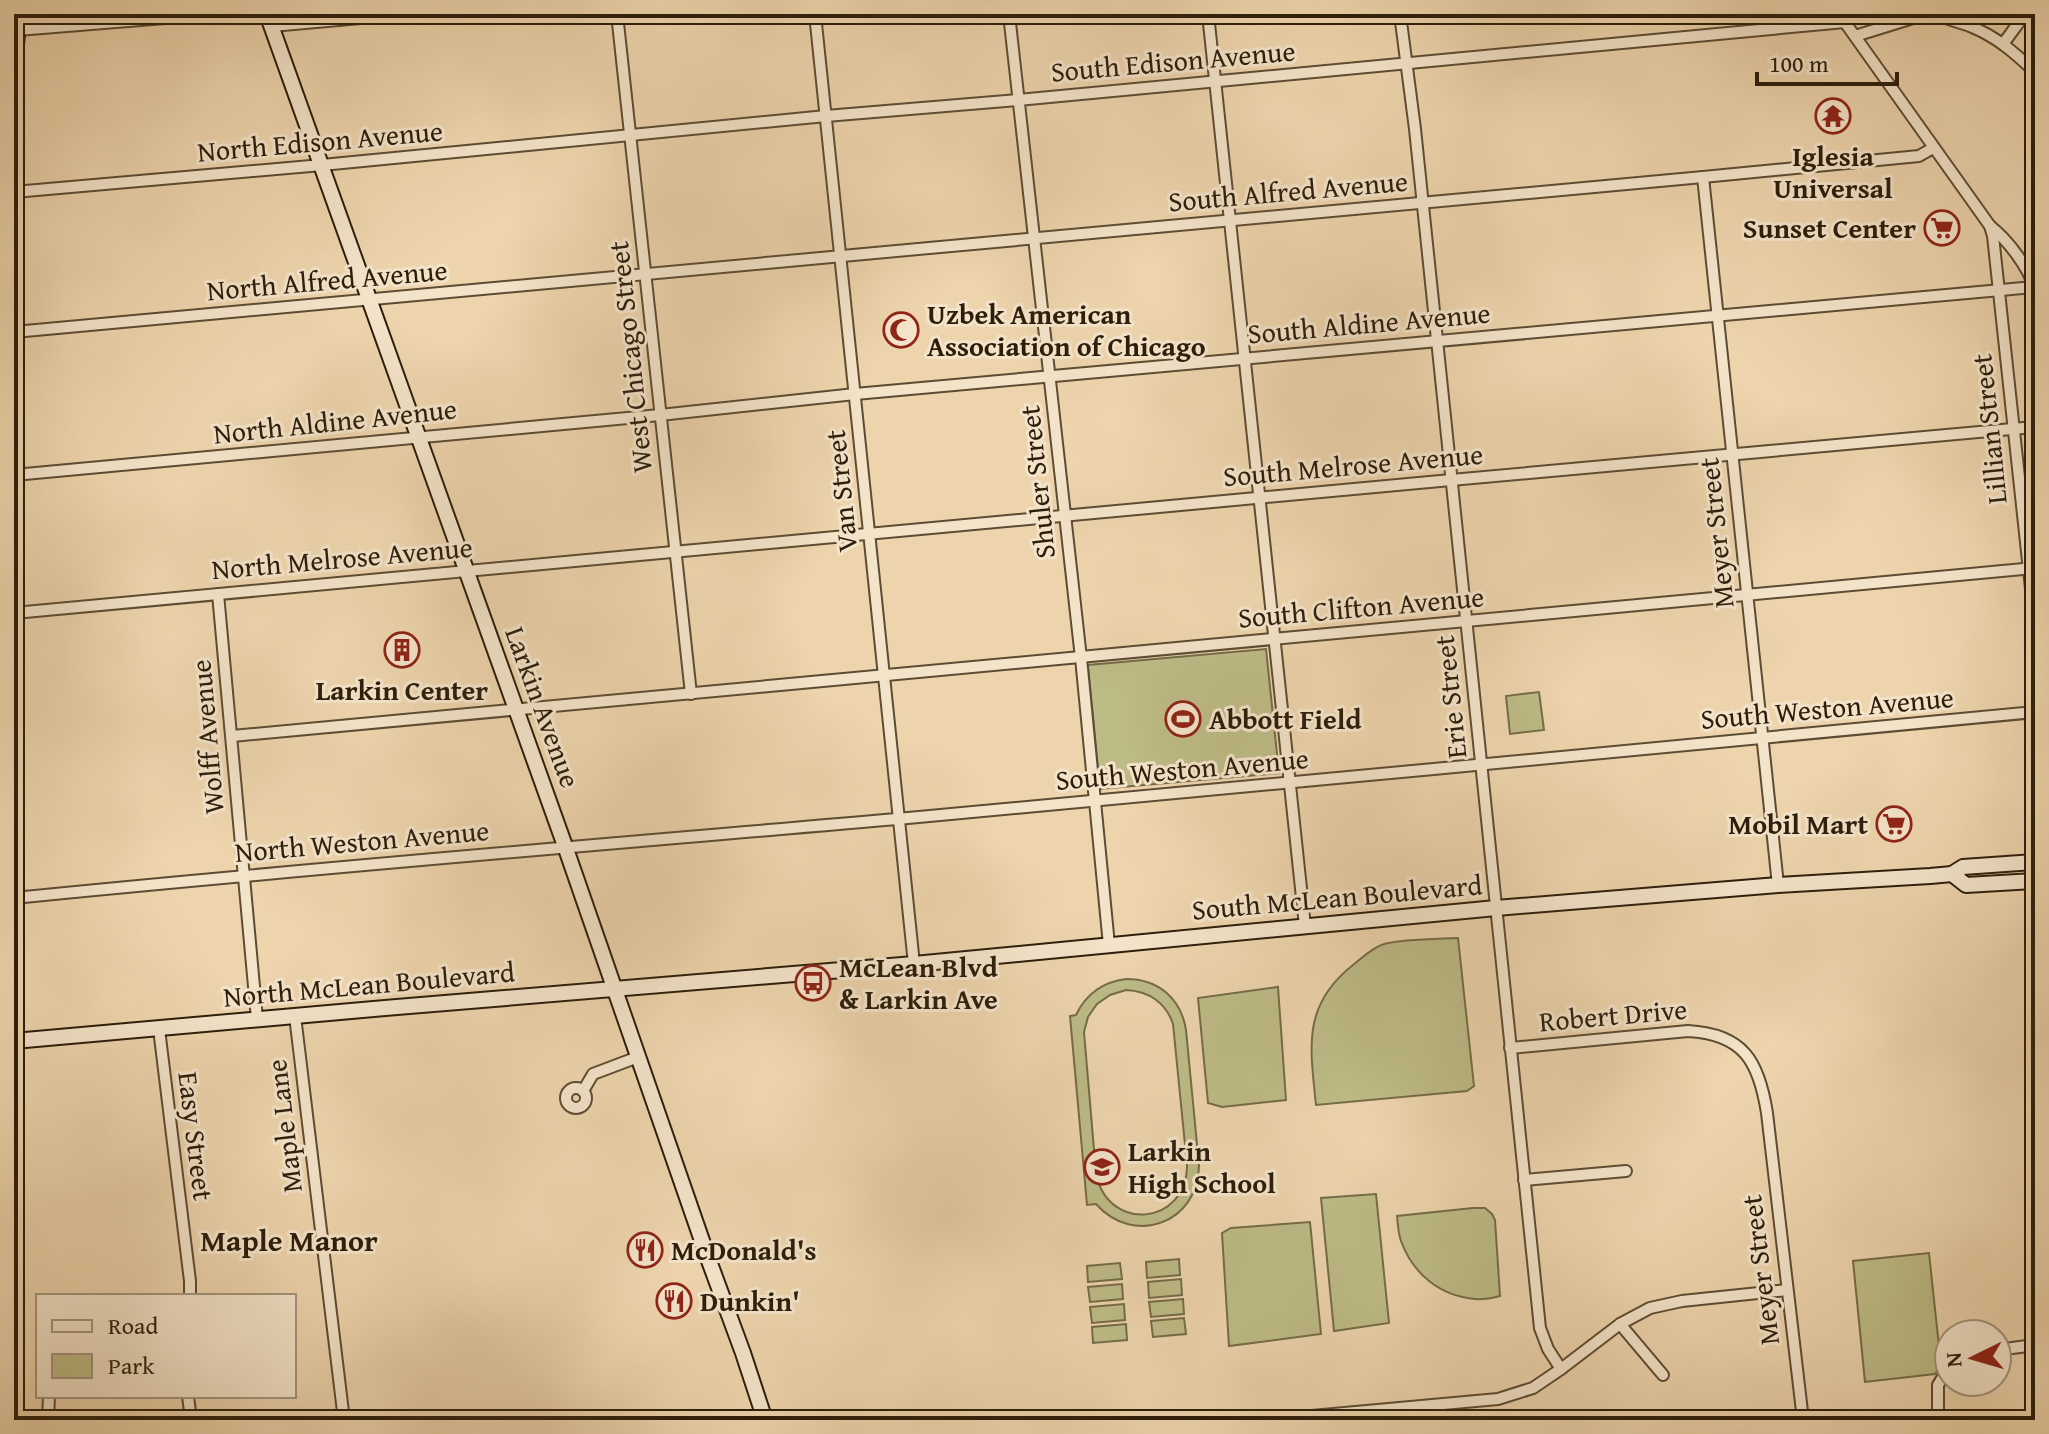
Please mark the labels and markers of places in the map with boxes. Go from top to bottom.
temple icon: Iglesia Universal [1814,97,1852,135]
place label: Iglesia Universal [1773,135,1893,208]
place label: Sunset Center [1743,207,1916,248]
supermarket icon: Sunset Center [1923,209,1961,247]
place label: Uzbek American Association of Chicago [927,293,1206,366]
mosque icon: Uzbek American Association of Chicago [882,311,920,349]
building icon: Larkin Center [383,631,421,669]
place label: Larkin Center [316,669,488,710]
place label: Abbott Field [1209,698,1362,739]
sports icon: Abbott Field [1164,700,1202,738]
place label: Mobil Mart [1728,803,1868,844]
supermarket icon: Mobil Mart [1875,805,1913,843]
place label: McLean Blvd & Larkin Ave [839,946,999,1019]
bus stop icon: McLean Blvd & Larkin Ave [794,964,832,1002]
place label: Larkin High School [1128,1130,1276,1203]
school or university icon: Larkin High School [1083,1148,1121,1186]
place label: McDonald's [671,1229,817,1270]
restaurant icon: McDonald's [626,1231,664,1269]
place label: Dunkin' [700,1280,800,1321]
restaurant icon: Dunkin' [655,1282,693,1320]

